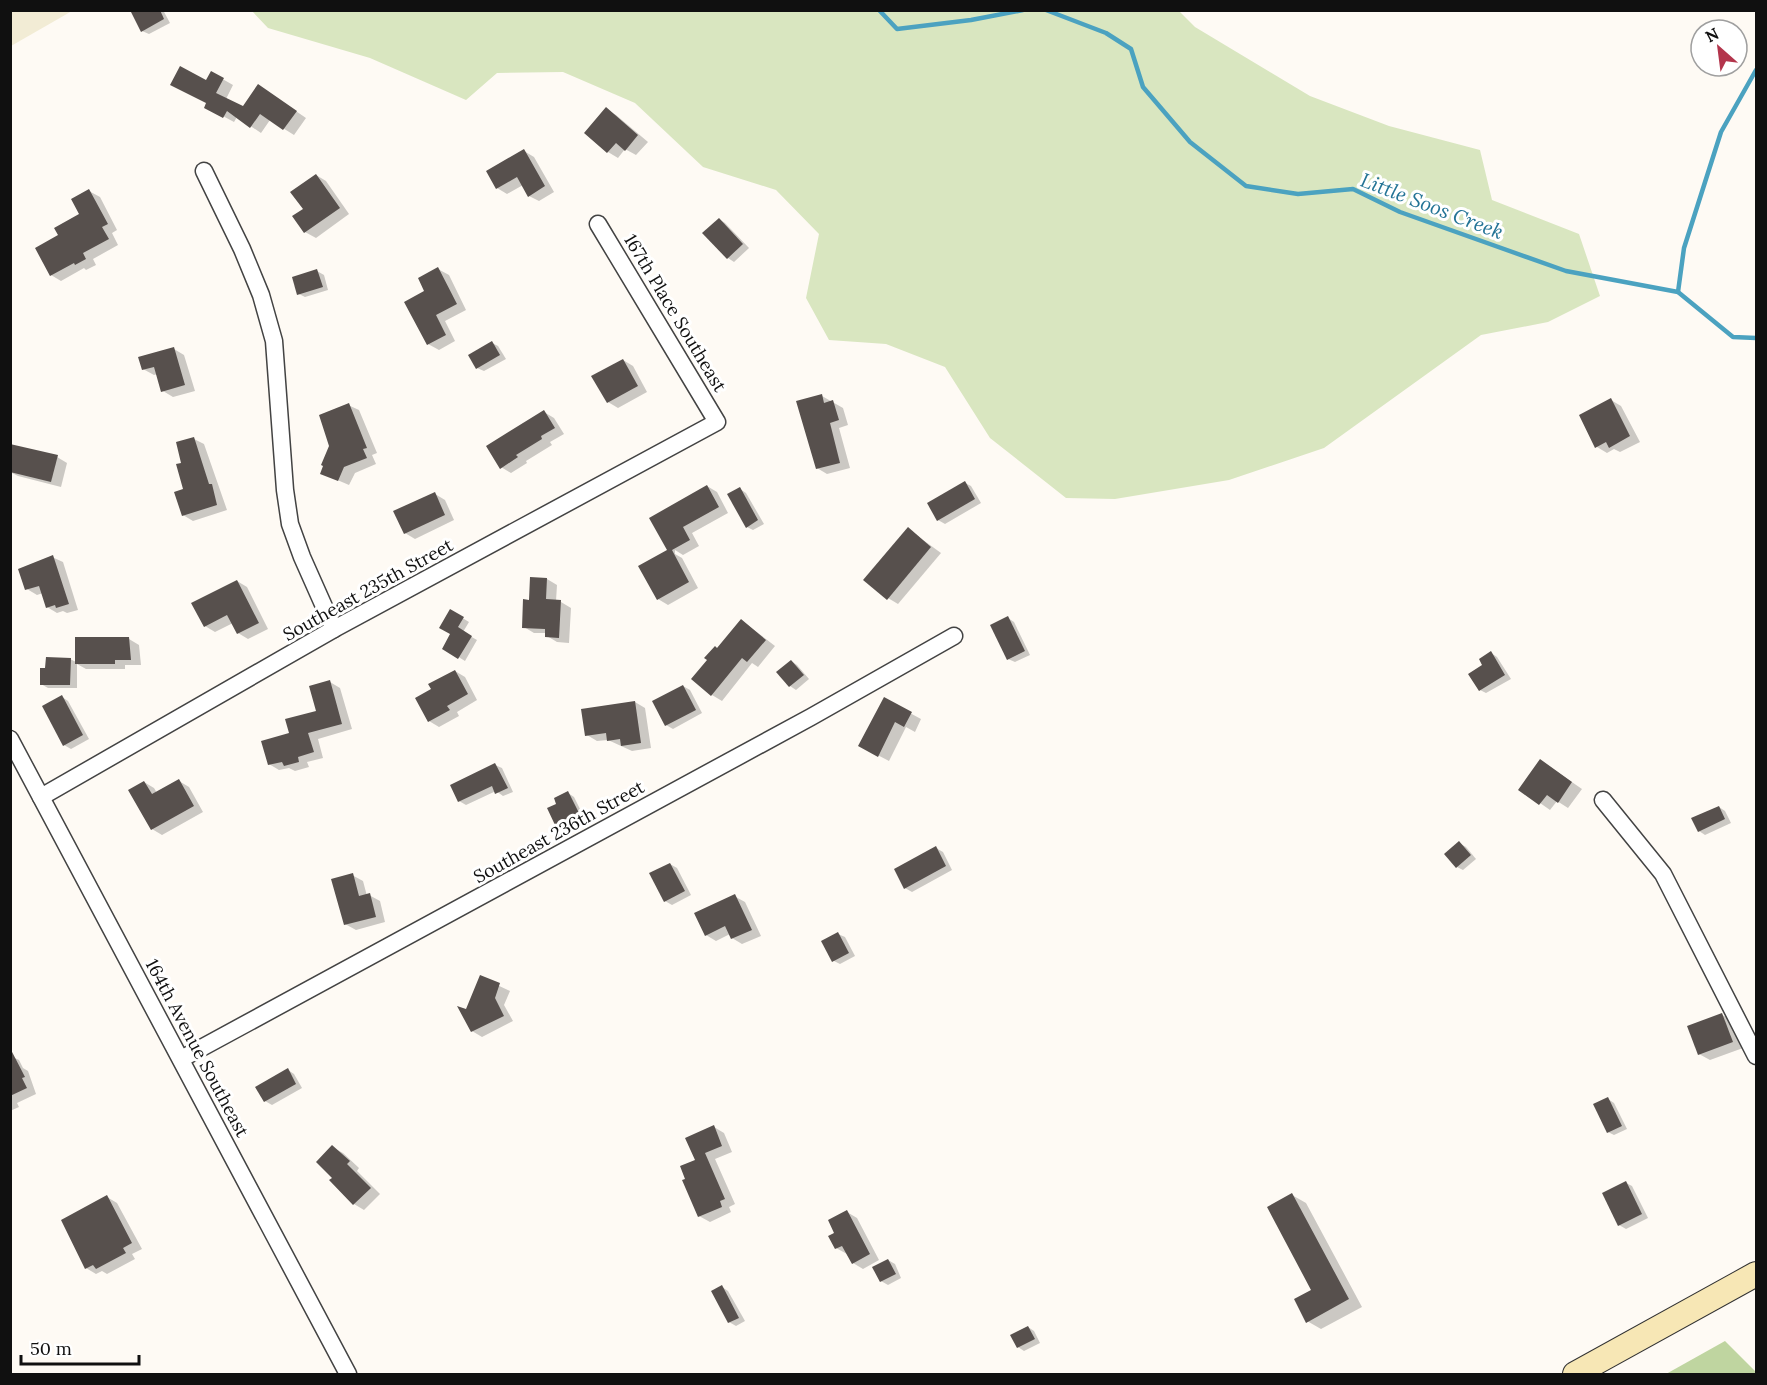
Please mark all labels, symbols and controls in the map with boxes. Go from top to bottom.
north arrow [1689,18,1749,78]
text: N [1702,23,1722,46]
water label: Little Soos Creek [1357,167,1507,244]
street label: 167th Place Southeast [619,230,732,396]
street label: Southeast 235th Street [279,533,457,646]
street label: Southeast 236th Street [469,775,648,888]
street label: 164th Avenue Southeast [141,955,254,1141]
scale bar [21,1328,140,1366]
text: 50 m [30,1337,72,1360]

